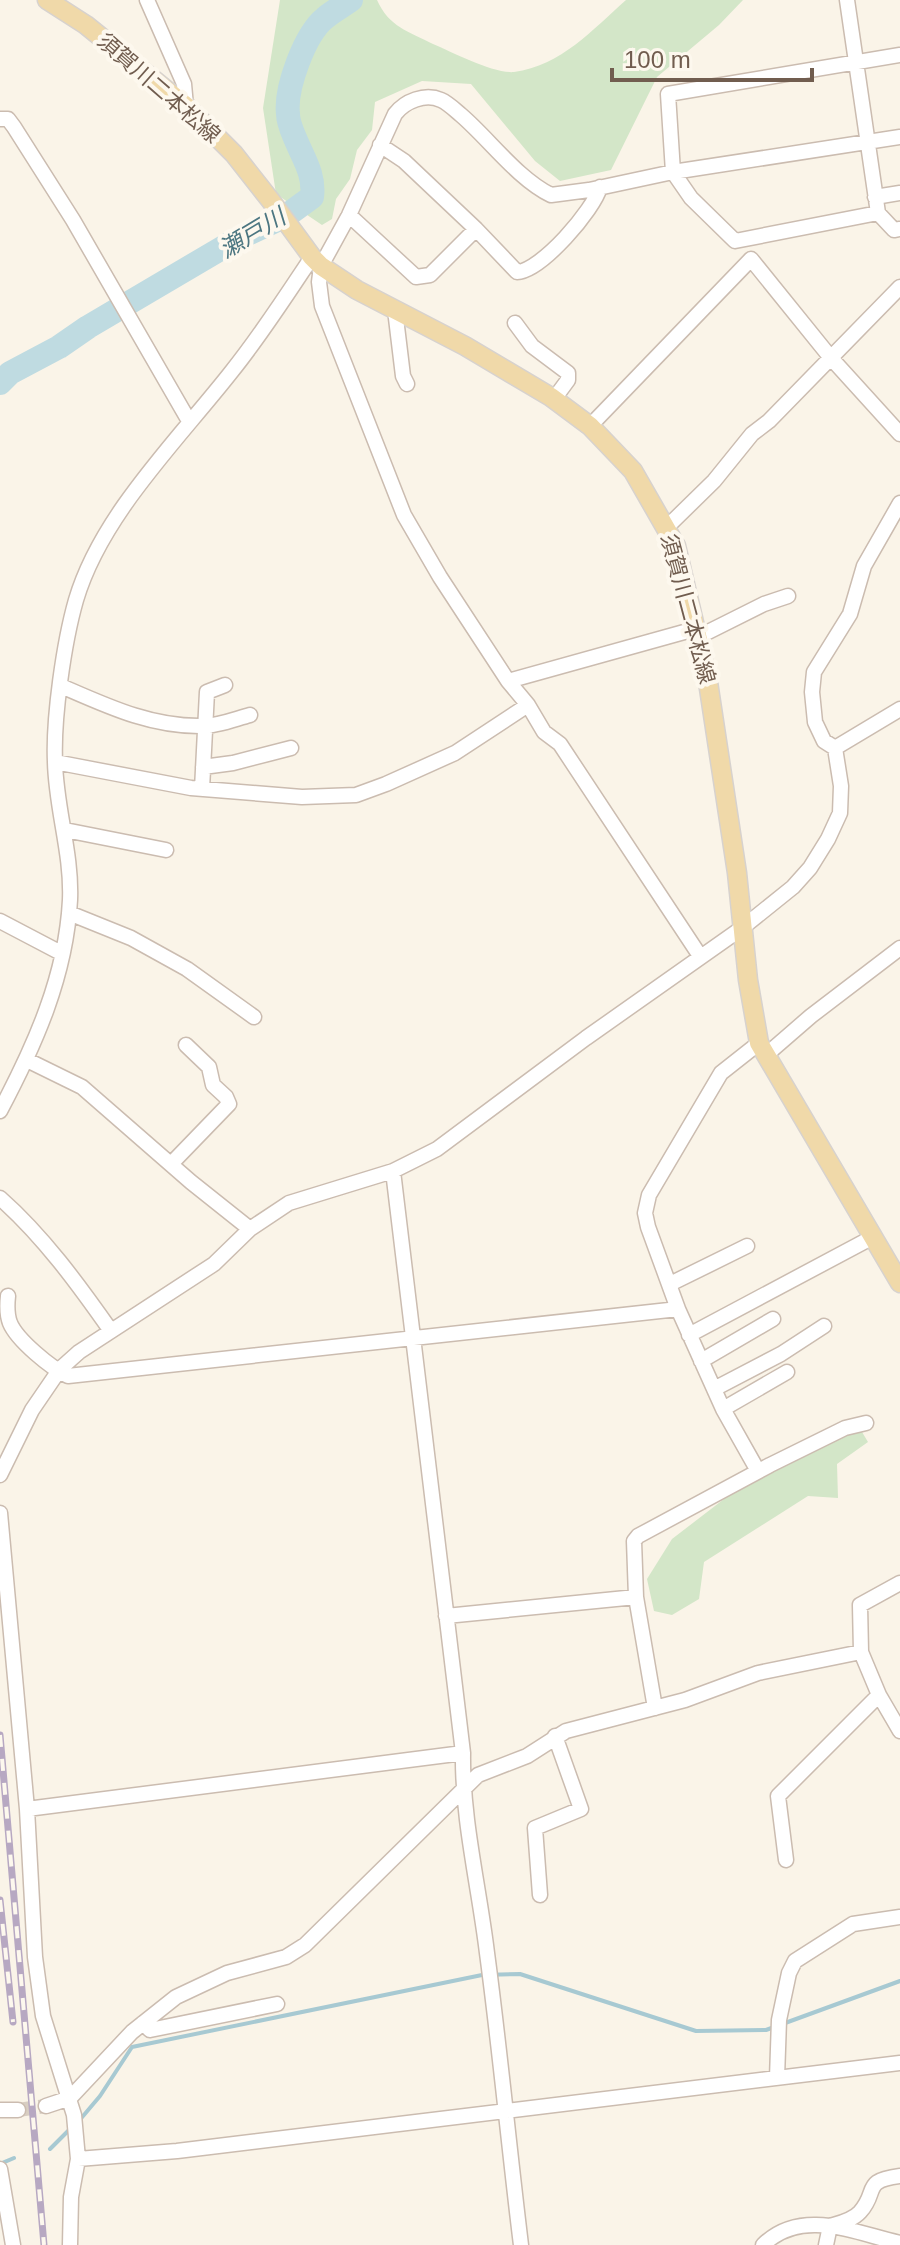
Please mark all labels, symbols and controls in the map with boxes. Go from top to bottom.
street label: 須賀川二本松線 [93,28,225,148]
scale bar [612,32,812,82]
text: 100 m [624,46,691,73]
water label: 瀬戸川 [214,201,292,263]
street label: 須賀川二本松線 [656,531,720,687]

